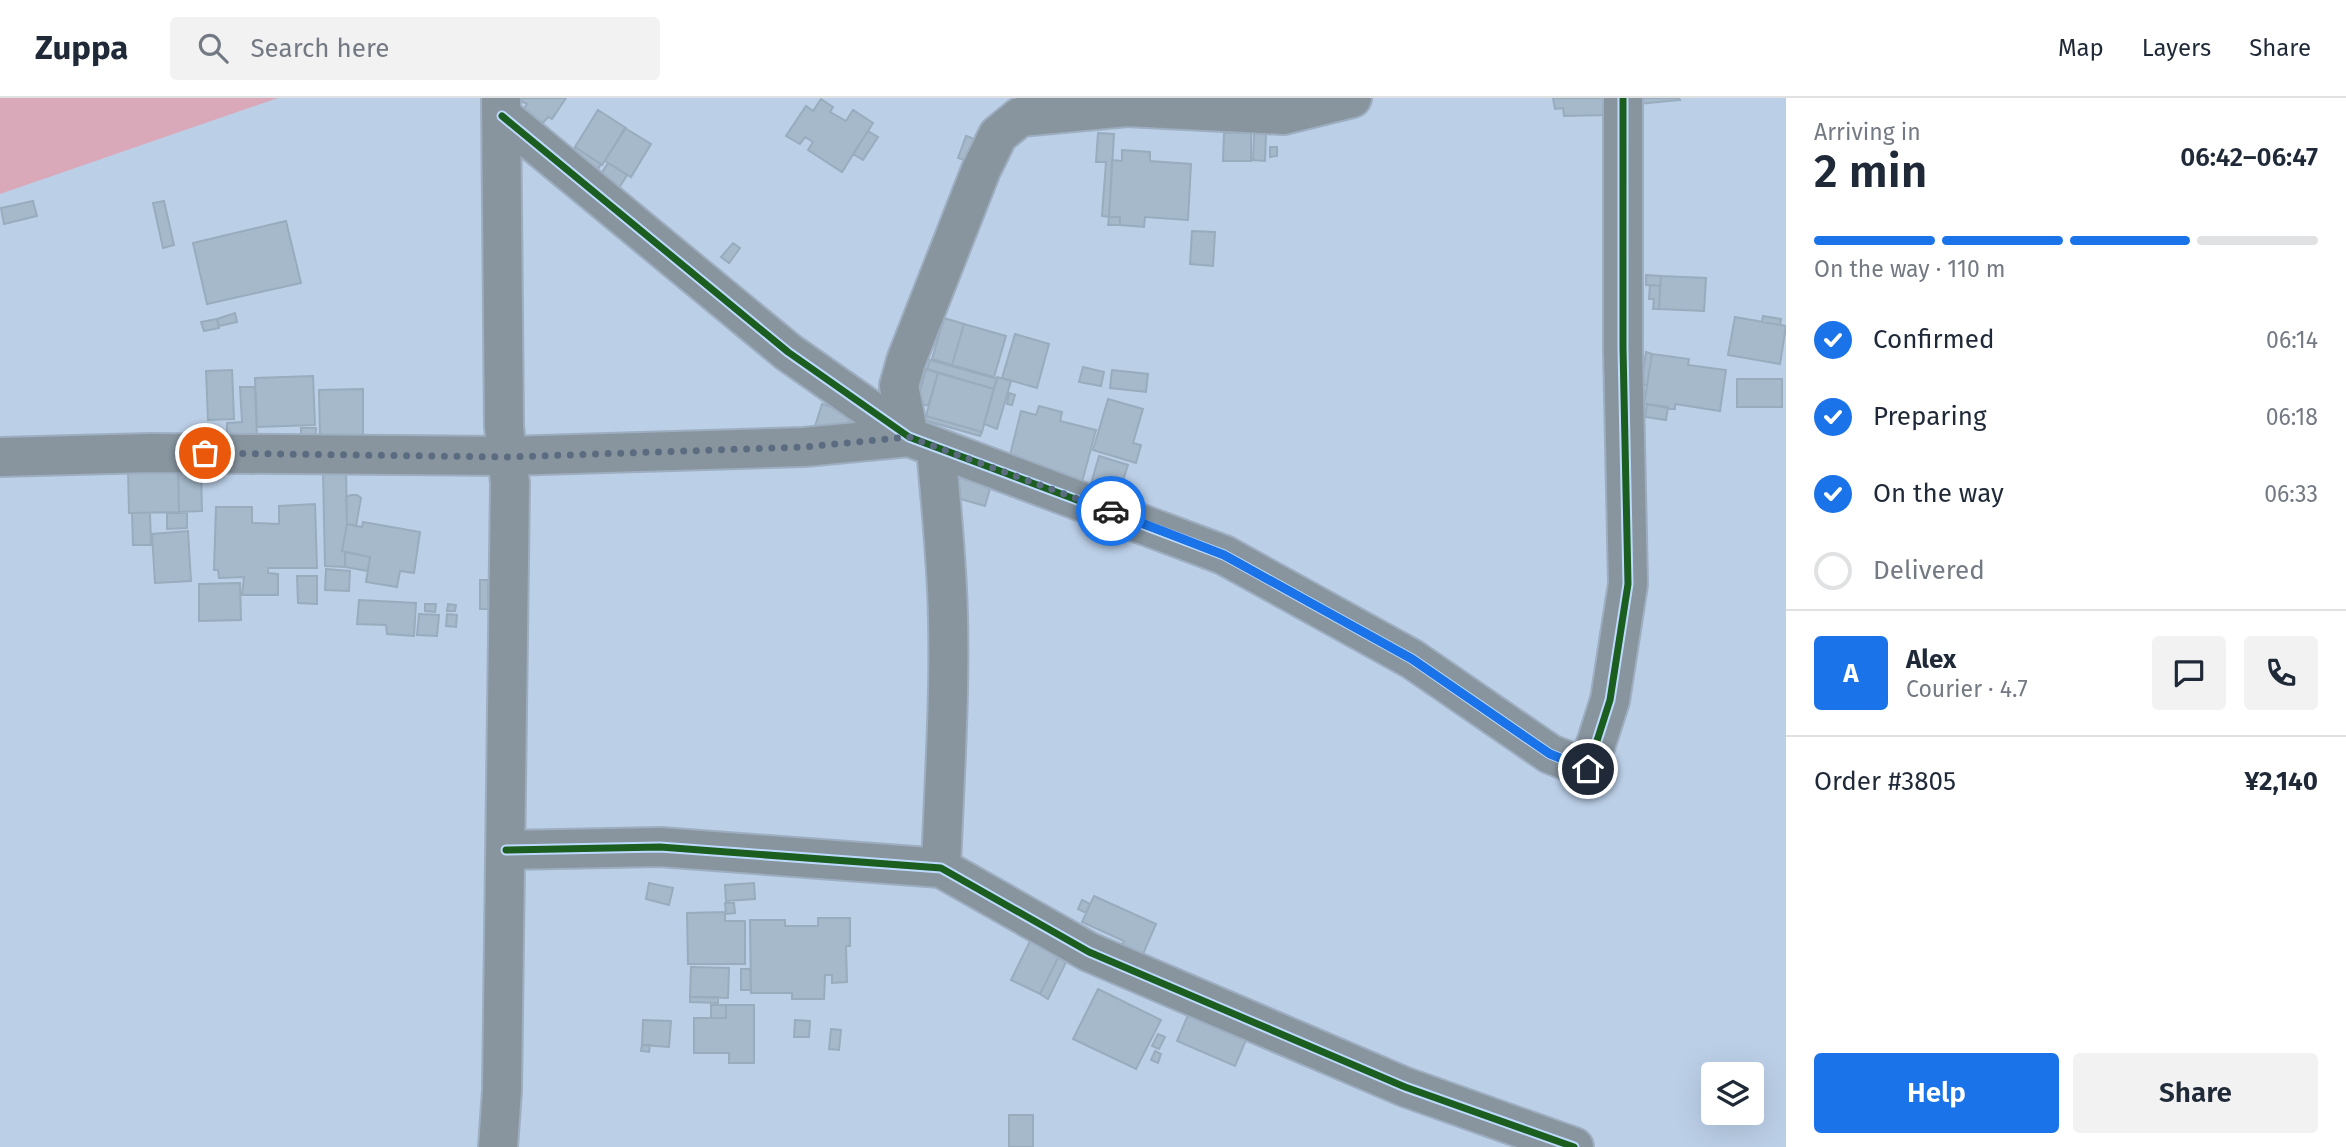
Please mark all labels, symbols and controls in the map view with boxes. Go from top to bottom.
search box [170,17,660,80]
text: Zuppa [35,28,128,68]
icon: search [194,29,232,67]
text: Search here [250,33,389,64]
text: Map [2058,34,2104,62]
text: Layers [2142,34,2211,62]
text: Share [2249,34,2311,62]
text: Arriving in [1814,118,1921,146]
text: 06:42–06:47 [2180,142,2318,173]
text: 2 min [1814,144,1927,199]
text: On the way · 110 m [1814,255,2006,283]
icon: check [1814,321,1852,359]
text: Confirmed [1873,324,1994,355]
text: 06:14 [2266,326,2318,354]
icon: check [1814,398,1852,436]
text: Preparing [1873,401,1986,432]
text: 06:18 [2266,403,2318,431]
pin [175,423,235,483]
icon: bag [186,434,224,472]
icon: check [1814,475,1852,513]
courier [1076,476,1146,546]
text: On the way [1873,478,2004,509]
text: 06:33 [2264,480,2318,508]
icon: car [1092,492,1130,530]
text: Delivered [1873,555,1985,586]
button: chat [2152,636,2226,710]
button: phone [2244,636,2318,710]
text: Alex [1906,644,1956,675]
text: A [1843,658,1859,689]
text: Courier · 4.7 [1906,675,2028,703]
pin [1558,739,1618,799]
icon: home [1569,750,1607,788]
text: Order #3805 [1814,766,1956,797]
text: ¥2,140 [2245,766,2318,797]
button: Help [1814,1053,2059,1133]
button: Share [2073,1053,2318,1133]
map controls [1701,1062,1764,1125]
button: layers [1701,1062,1764,1125]

